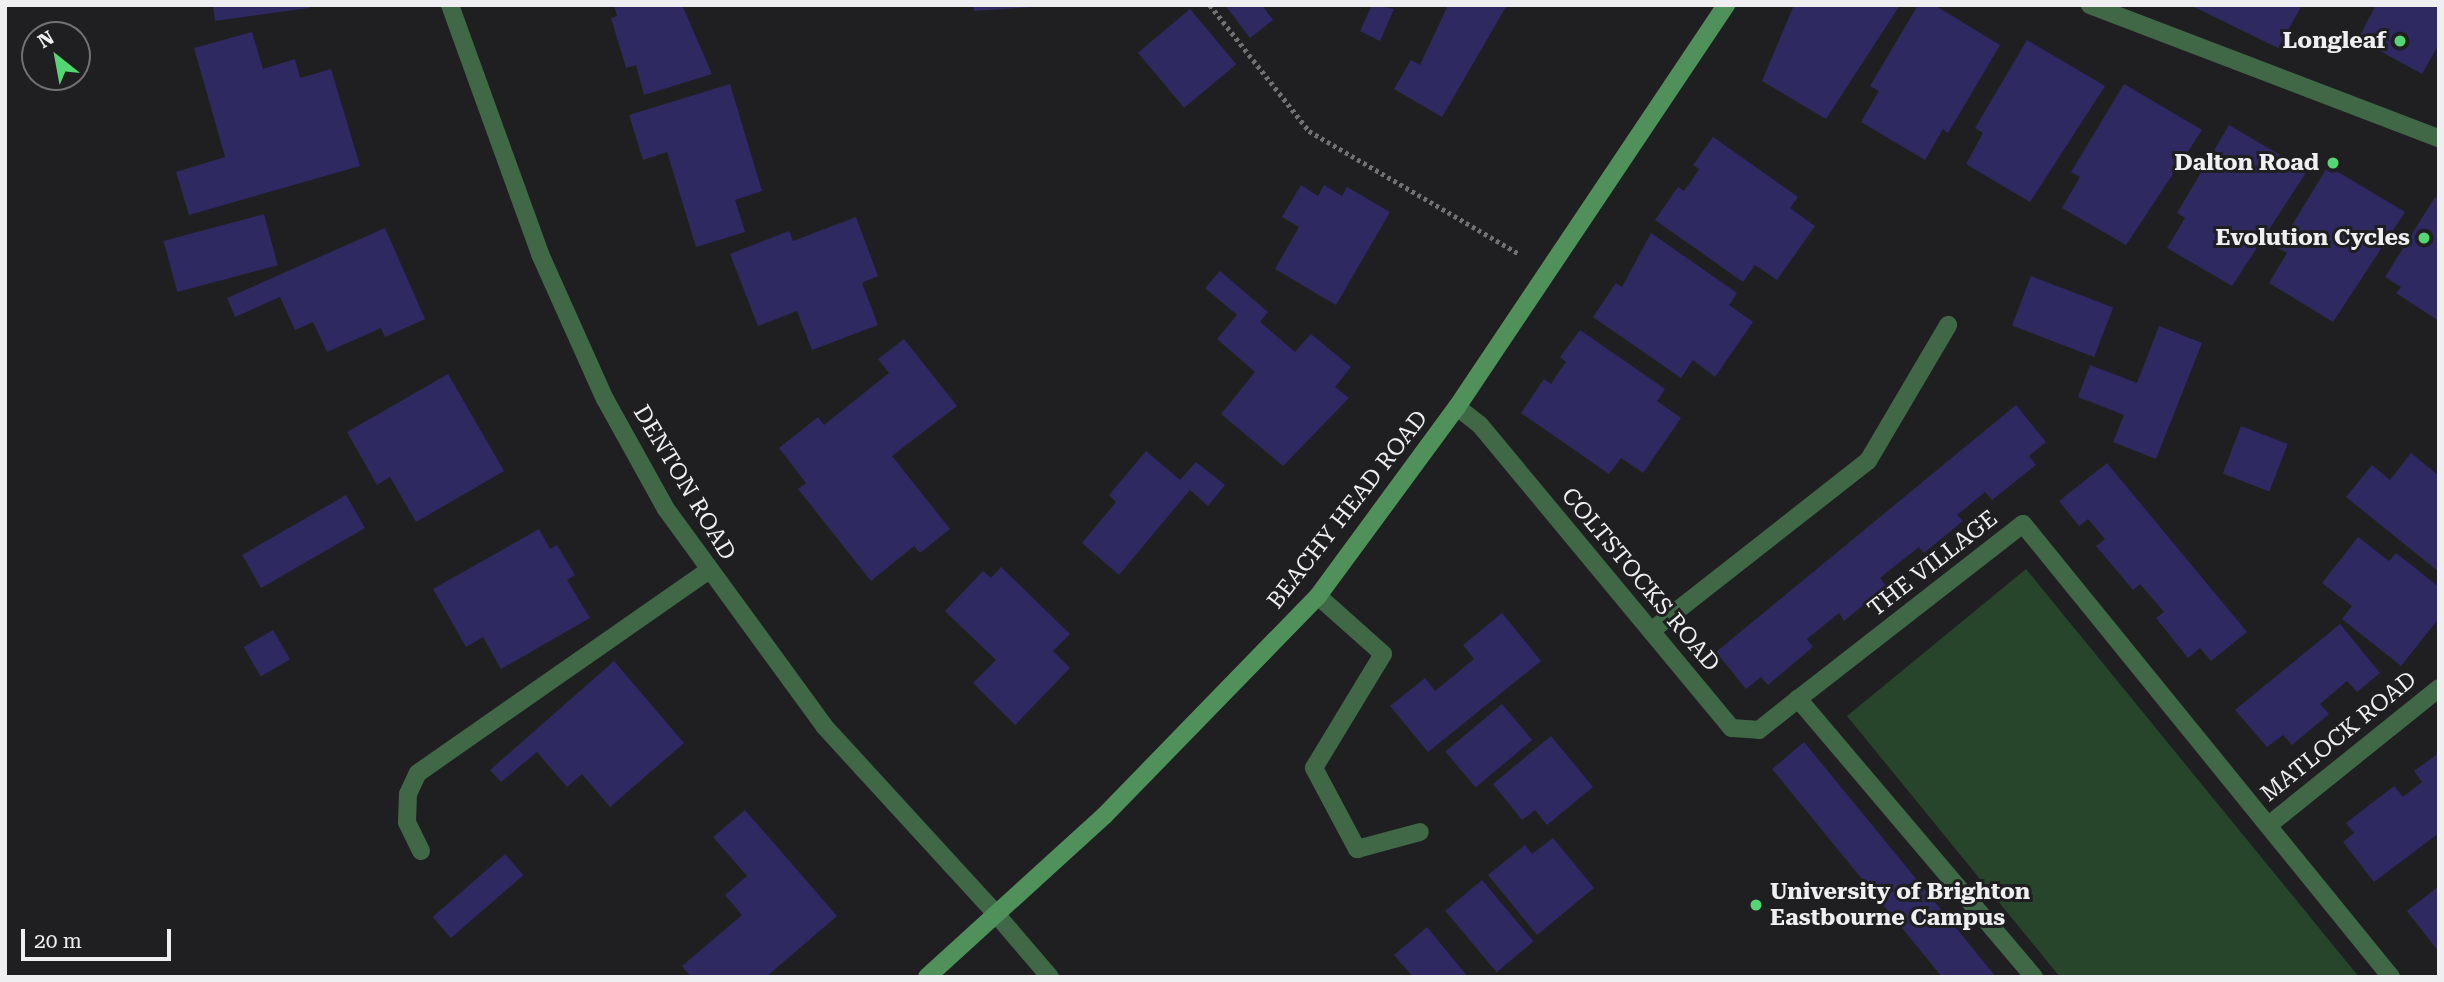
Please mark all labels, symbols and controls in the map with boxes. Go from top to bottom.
north arrow [21,21,91,91]
text: N [34,26,58,53]
place label: Longleaf [2282,27,2386,55]
marker: Longleaf [2392,33,2408,49]
place label: Dalton Road [2174,149,2319,177]
marker: Dalton Road [2325,155,2341,171]
place label: Evolution Cycles [2216,224,2410,252]
marker: Evolution Cycles [2416,230,2432,246]
street label: DENTON ROAD [627,401,741,565]
street label: BEACHY HEAD ROAD [1262,405,1434,615]
street label: COLTSTOCKS ROAD [1555,483,1725,677]
street label: THE VILLAGE [1863,505,2003,623]
street label: MATLOCK ROAD [2256,666,2422,808]
place label: University of Brighton Eastbourne Campus [1770,878,2030,932]
marker: University of Brighton Eastbourne Campus [1748,897,1764,913]
scale bar [24,916,175,960]
text: 20 m [34,929,82,953]

